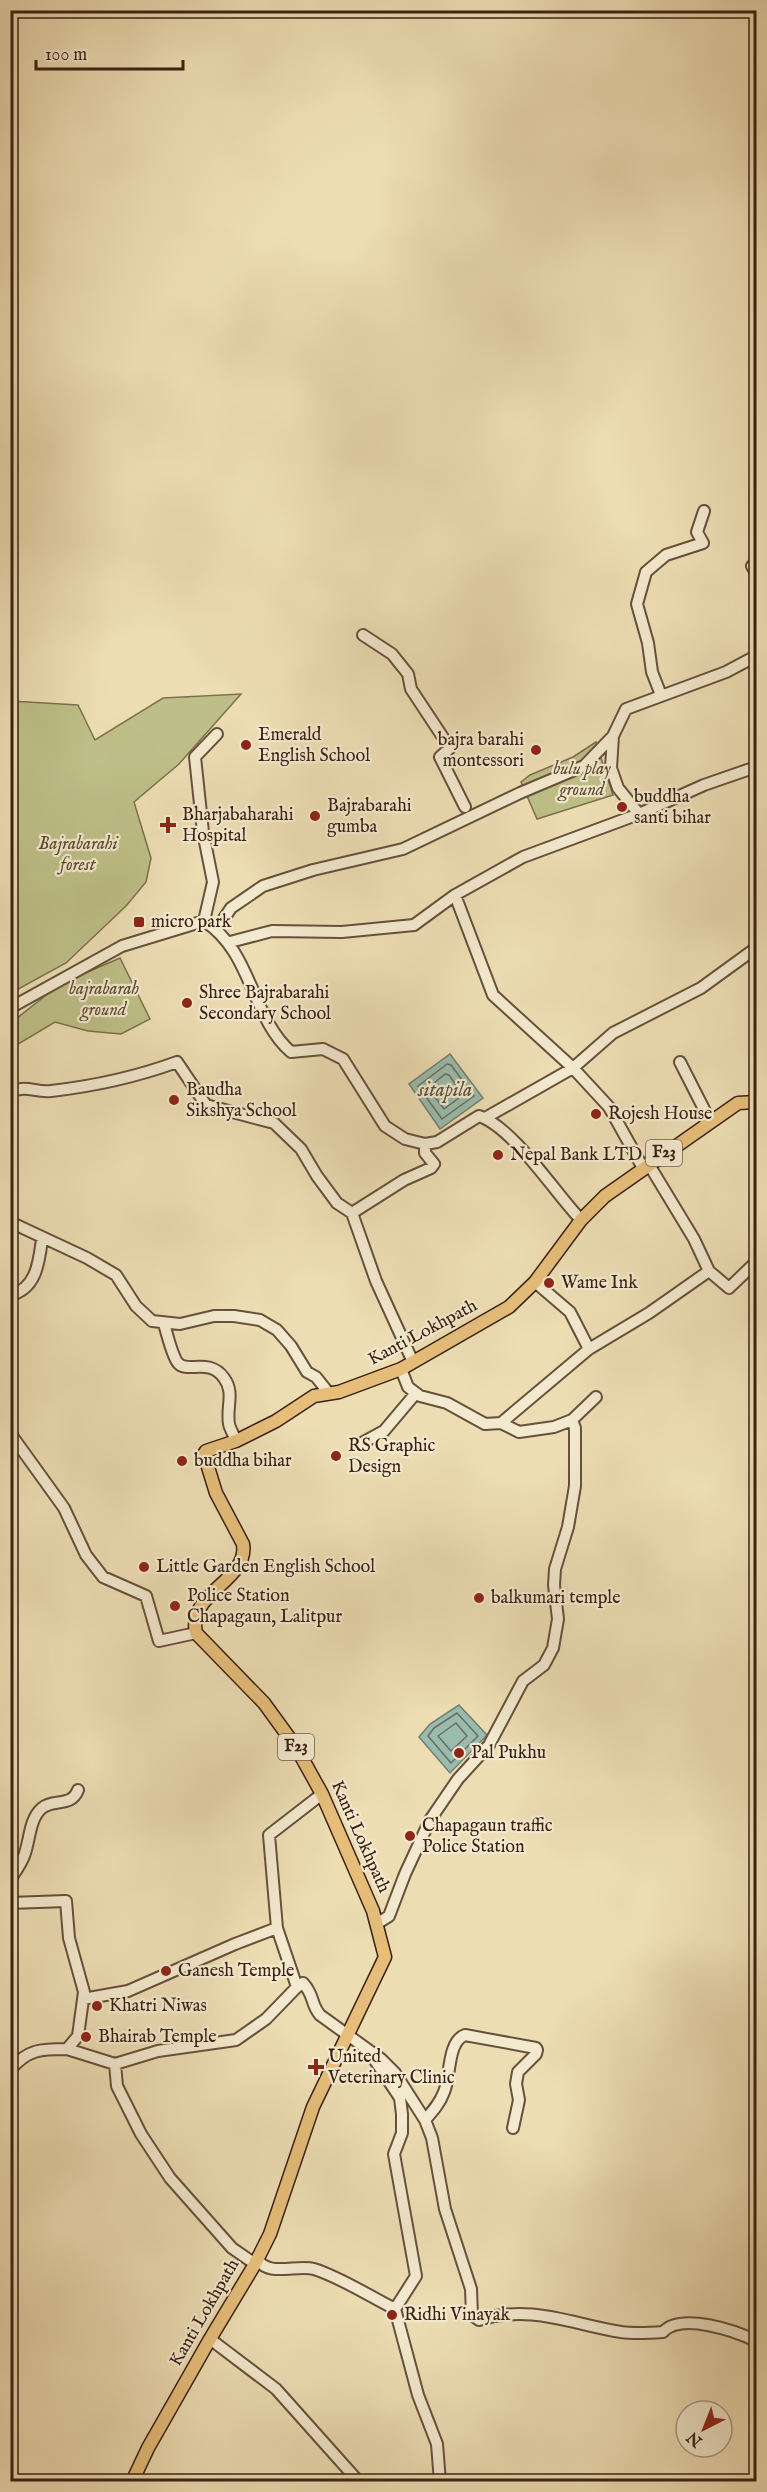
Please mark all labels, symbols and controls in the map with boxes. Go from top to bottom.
scale bar [36,33,183,71]
text: 100 m [45,44,87,67]
place label: Emerald English School [258,724,370,768]
place label: bajra barahi montessori [438,729,524,773]
marker: Emerald English School [239,738,253,752]
marker: bajra barahi montessori [529,743,543,757]
park label: bulu play ground [553,758,611,802]
place label: buddha santi bihar [634,786,711,830]
place label: Bajrabarahi gumba [327,795,412,839]
marker: buddha santi bihar [615,800,629,814]
place label: Bharjabaharahi Hospital [182,804,294,848]
marker: Bajrabarahi gumba [308,809,322,823]
marker: Bharjabaharahi Hospital [159,816,177,834]
park label: Bajrabarahi forest [38,833,120,877]
place label: micro park [151,911,232,934]
marker: micro park [132,915,146,929]
park label: bajrabarah ground [69,978,139,1022]
place label: Shree Bajrabarahi Secondary School [199,982,331,1026]
marker: Shree Bajrabarahi Secondary School [180,996,194,1010]
water label: sitapila [417,1078,472,1103]
place label: Baudha Sikshya School [186,1079,297,1123]
marker: Baudha Sikshya School [167,1093,181,1107]
place label: Rojesh House [608,1103,712,1126]
marker: Rojesh House [589,1107,603,1121]
road number: F23 [646,1140,682,1166]
place label: Nepal Bank LTD [510,1144,642,1167]
marker: Nepal Bank LTD [491,1148,505,1162]
place label: Wame Ink [561,1272,638,1295]
marker: Wame Ink [542,1276,556,1290]
street label: Kanti Lokhpath [364,1294,482,1371]
place label: RS Graphic Design [348,1435,435,1479]
marker: RS Graphic Design [329,1449,343,1463]
place label: buddha bihar [194,1450,292,1473]
marker: buddha bihar [175,1454,189,1468]
place label: Little Garden English School [156,1556,375,1579]
marker: Little Garden English School [137,1560,151,1574]
place label: Police Station Chapagaun, Lalitpur [187,1585,342,1629]
place label: balkumari temple [491,1587,620,1610]
marker: balkumari temple [472,1591,486,1605]
marker: Police Station Chapagaun, Lalitpur [168,1599,182,1613]
road number: F23 [278,1734,314,1760]
place label: Pal Pukhu [471,1742,546,1765]
marker: Pal Pukhu [452,1746,466,1760]
street label: Kanti Lokhpath [325,1777,395,1897]
place label: Chapagaun traffic Police Station [422,1815,553,1859]
marker: Chapagaun traffic Police Station [403,1829,417,1843]
place label: Ganesh Temple [178,1960,294,1983]
marker: Ganesh Temple [159,1964,173,1978]
place label: Khatri Niwas [109,1995,207,2018]
marker: Khatri Niwas [90,1999,104,2013]
place label: Bhairab Temple [98,2026,217,2049]
marker: Bhairab Temple [79,2030,93,2044]
place label: United Veterinary Clinic [327,2046,455,2090]
marker: United Veterinary Clinic [309,2060,323,2074]
street label: Kanti Lokhpath [165,2255,245,2371]
place label: Ridhi Vinayak [404,2304,511,2327]
marker: Ridhi Vinayak [385,2308,399,2322]
north arrow [674,2399,734,2459]
text: N [683,2426,708,2451]

